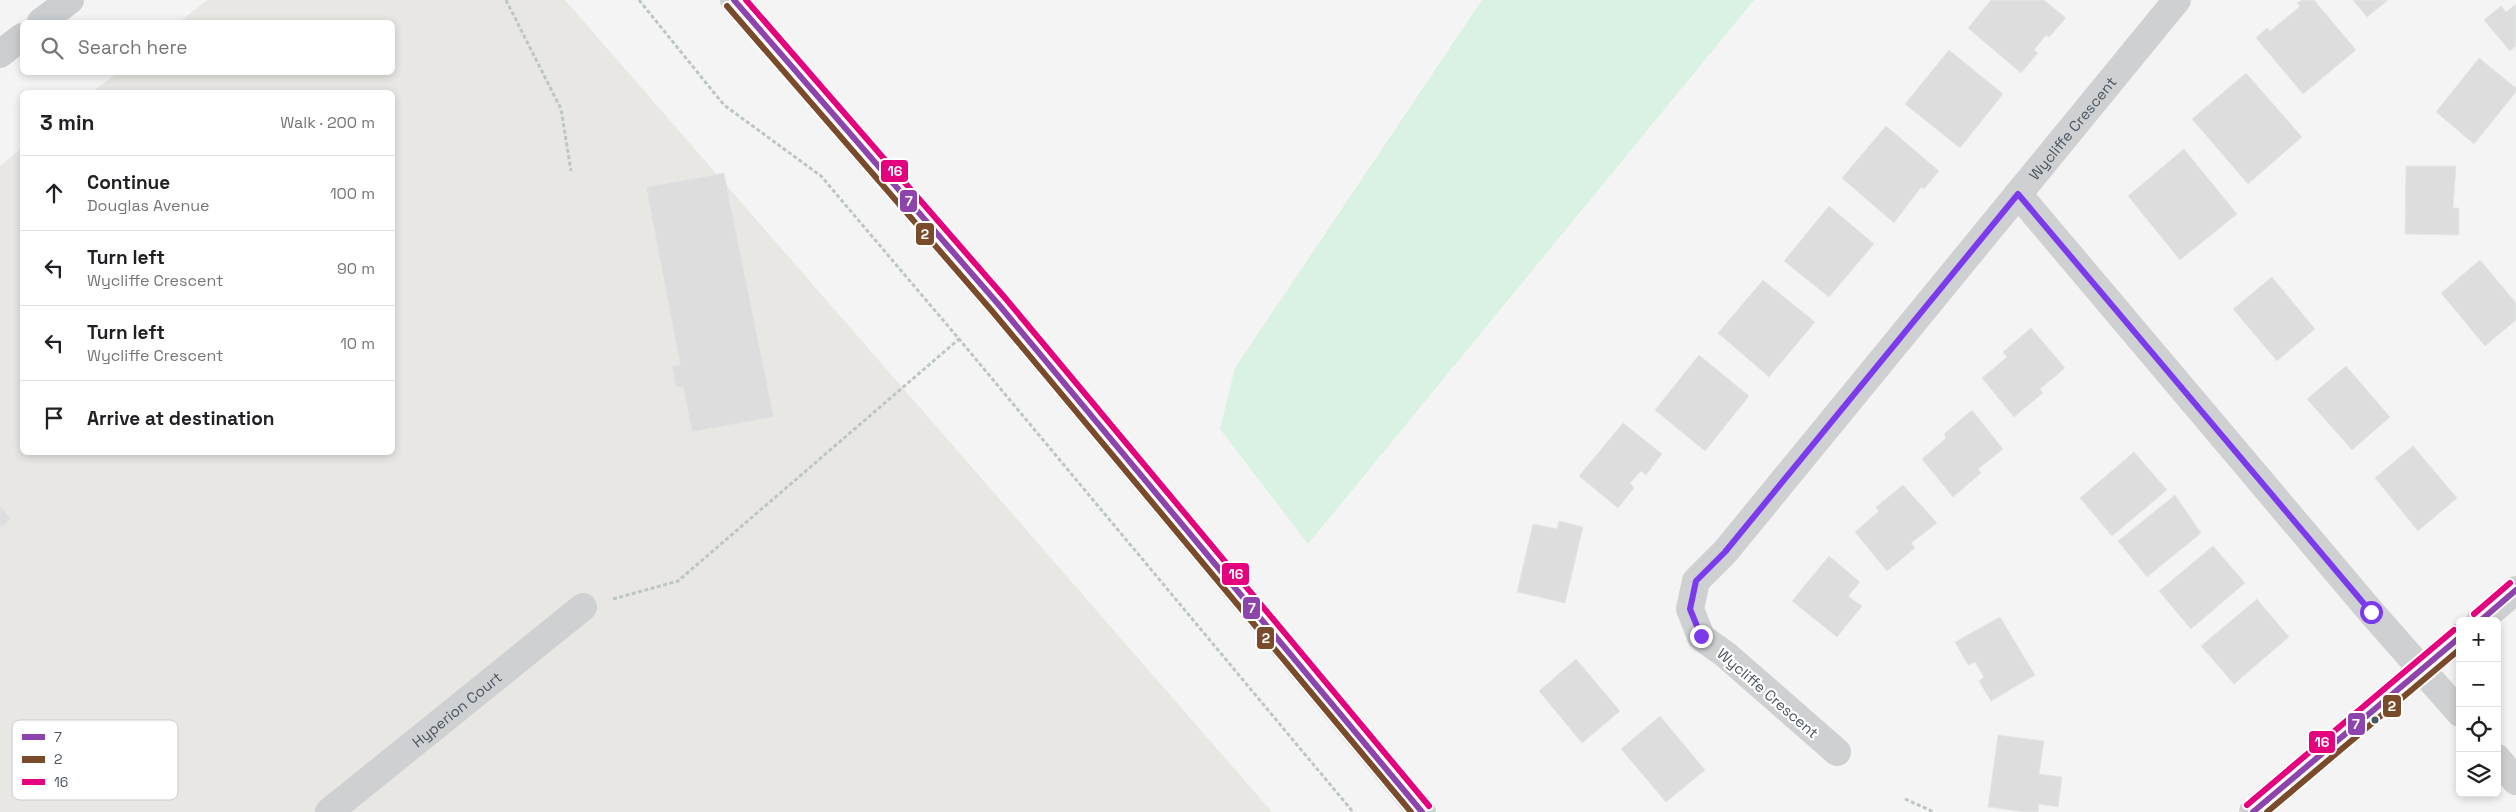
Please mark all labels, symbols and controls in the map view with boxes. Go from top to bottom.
search box [20,20,395,75]
icon: search [38,34,66,62]
text: Search here [78,35,188,60]
street label: Wycliffe Crescent [2024,72,2120,184]
text: 3 min [40,109,95,136]
text: Walk · 200 m [280,112,375,133]
line badge: 16 [880,159,909,183]
text: 16 [888,162,903,180]
text: Continue [87,170,170,195]
icon: ahead [40,179,68,207]
text: 100 m [330,183,375,204]
line badge: 7 [899,189,918,213]
text: 7 [905,192,913,210]
text: Douglas Avenue [87,195,209,216]
line badge: 2 [915,222,935,246]
text: 2 [921,225,929,243]
text: Turn left [87,245,165,270]
icon: left [40,254,68,282]
text: 90 m [337,258,375,279]
text: Wycliffe Crescent [87,270,223,291]
text: Turn left [87,320,165,345]
icon: left [40,329,68,357]
text: 10 m [340,333,375,354]
text: Wycliffe Crescent [87,345,223,366]
icon: arrive [40,404,68,432]
text: Arrive at destination [87,406,275,431]
line badge: 16 [1221,562,1250,586]
text: 16 [1229,565,1244,583]
line badge: 7 [1242,596,1261,620]
text: 7 [1248,599,1256,617]
route start [2360,601,2383,624]
map controls [2456,617,2501,797]
button: + [2456,617,2501,662]
route end [1690,625,1713,648]
line badge: 2 [1256,626,1275,650]
text: 2 [1262,629,1270,647]
street label: Wycliffe Crescent [1713,644,1823,742]
button: − [2456,662,2501,707]
street label: Hyperion Court [408,667,505,751]
line badge: 2 [2382,694,2402,718]
text: 2 [2388,697,2396,715]
button: locate [2456,707,2501,752]
line badge: 7 [2347,712,2366,736]
text: 7 [2352,715,2360,733]
unlabelled marker [2370,715,2380,725]
legend [12,720,178,800]
text: 7 [54,728,62,746]
line badge: 16 [2308,730,2336,754]
text: 16 [2315,733,2330,751]
text: 2 [54,750,62,768]
button: layers [2456,752,2501,797]
text: 16 [54,773,68,791]

